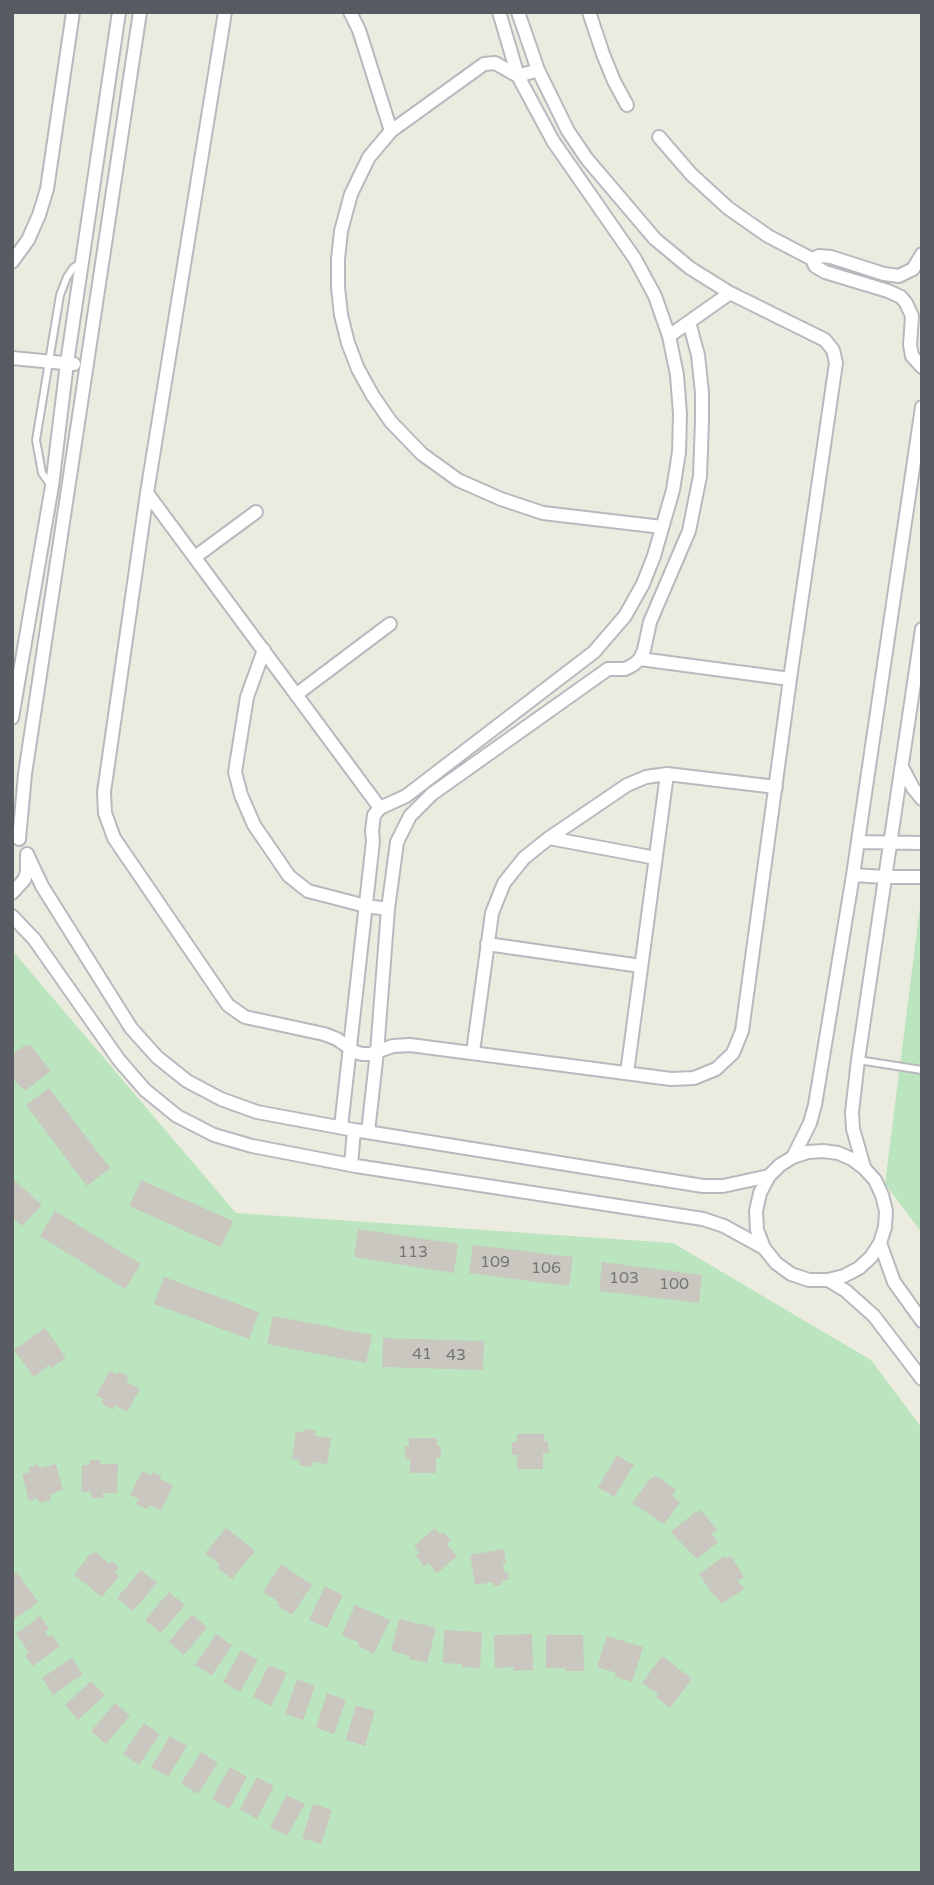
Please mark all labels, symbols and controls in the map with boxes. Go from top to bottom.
house number: 113 [398,1243,428,1263]
house number: 109 [480,1253,510,1273]
house number: 106 [531,1259,561,1279]
house number: 103 [609,1269,639,1289]
house number: 100 [659,1275,689,1295]
house number: 41 [412,1345,432,1365]
house number: 43 [446,1346,466,1366]

